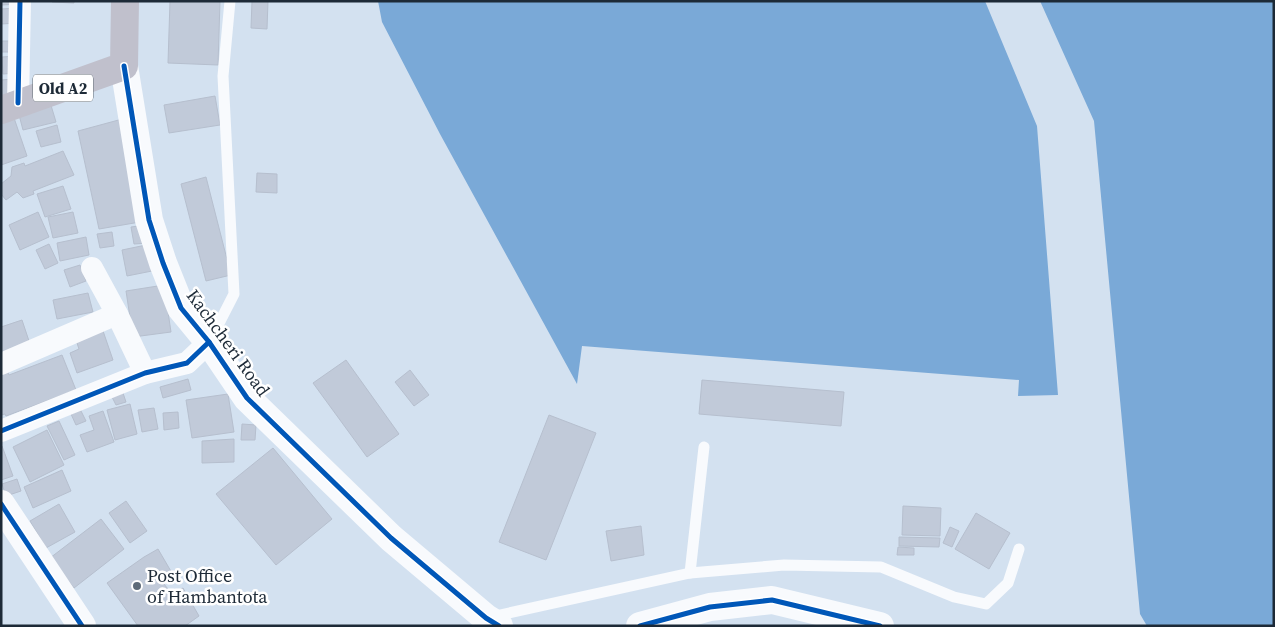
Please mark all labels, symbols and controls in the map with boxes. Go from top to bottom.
road number: Old A2 [33,75,93,102]
street label: Kachcheri Road [181,284,276,401]
place label: Post Office of Hambantota [147,563,268,609]
marker: Post Office of Hambantota [131,580,143,592]

